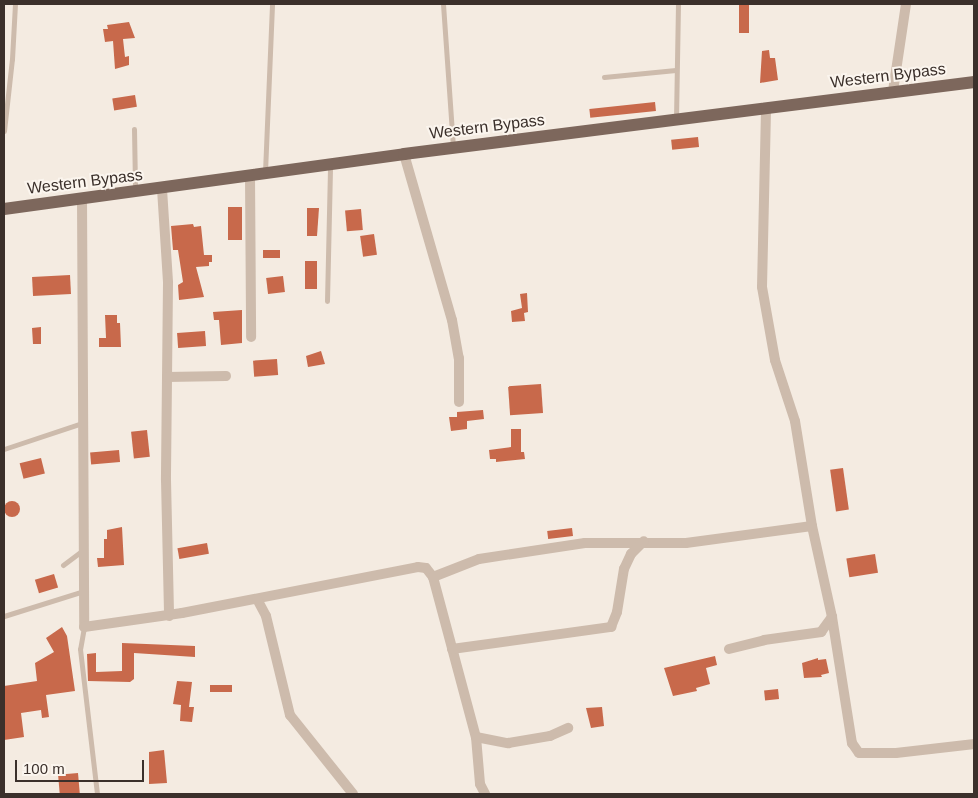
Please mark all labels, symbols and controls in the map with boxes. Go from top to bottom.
street label: Western Bypass [829,59,947,93]
street label: Western Bypass [428,110,546,144]
street label: Western Bypass [26,165,144,199]
scale bar [18,750,146,782]
text: 100 m [23,760,65,777]

